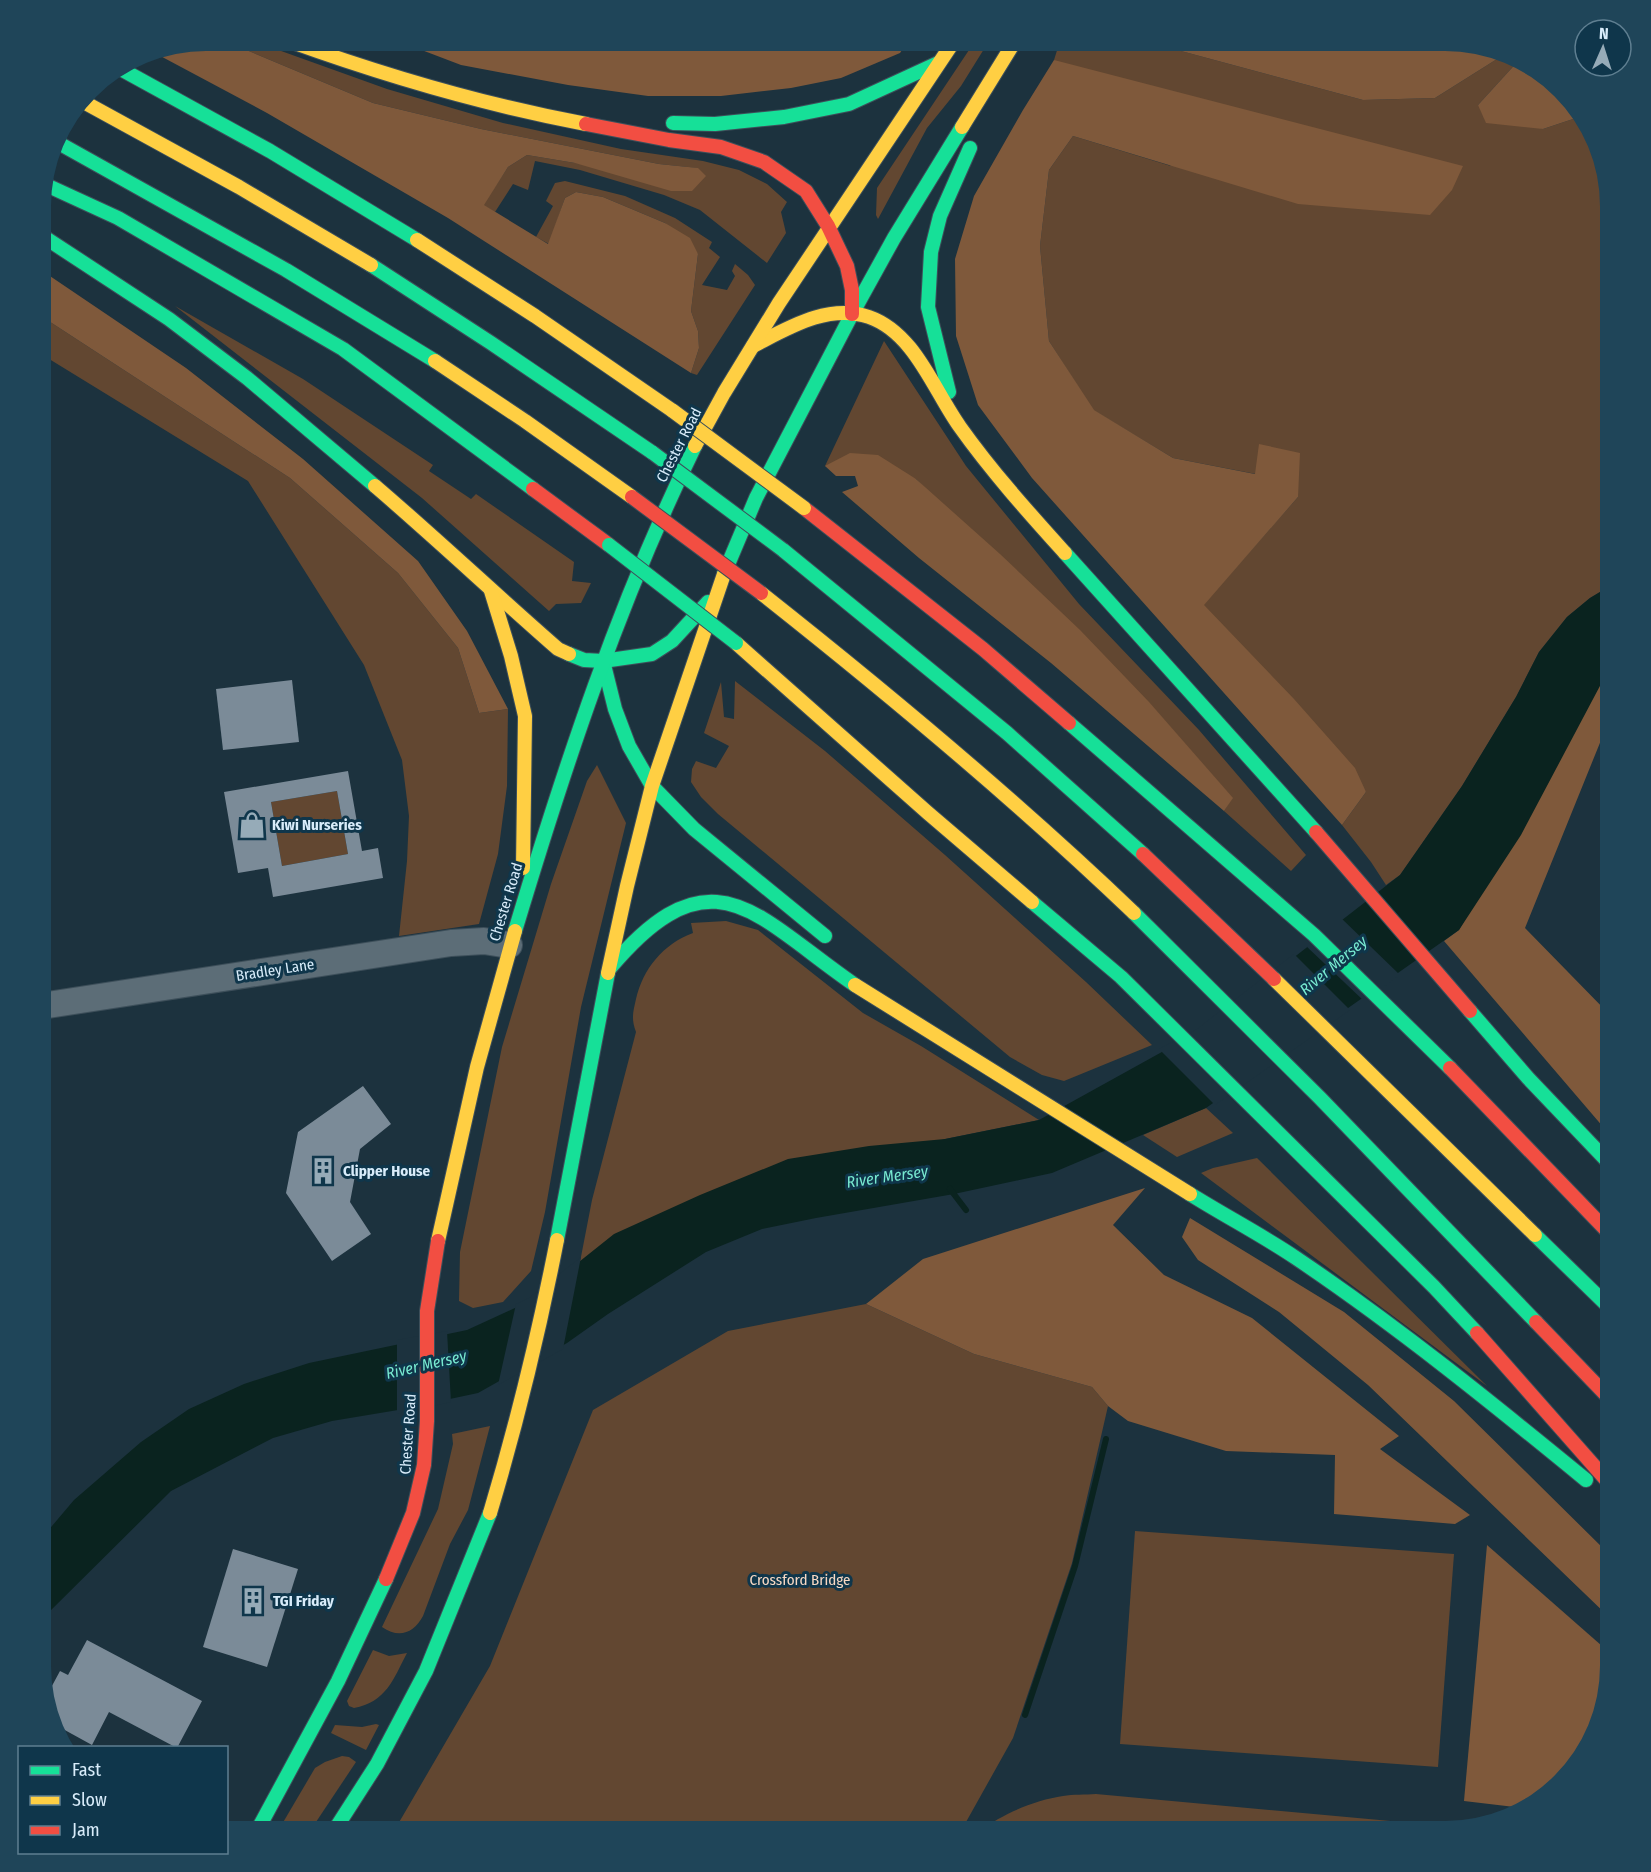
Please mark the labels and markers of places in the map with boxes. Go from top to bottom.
shop icon: Kiwi Nurseries [237,810,267,840]
place label: Kiwi Nurseries [272,816,362,834]
building icon: Clipper House [308,1156,338,1186]
place label: Clipper House [343,1162,431,1180]
building icon: TGI Friday [238,1586,268,1616]
place label: TGI Friday [273,1592,335,1610]

